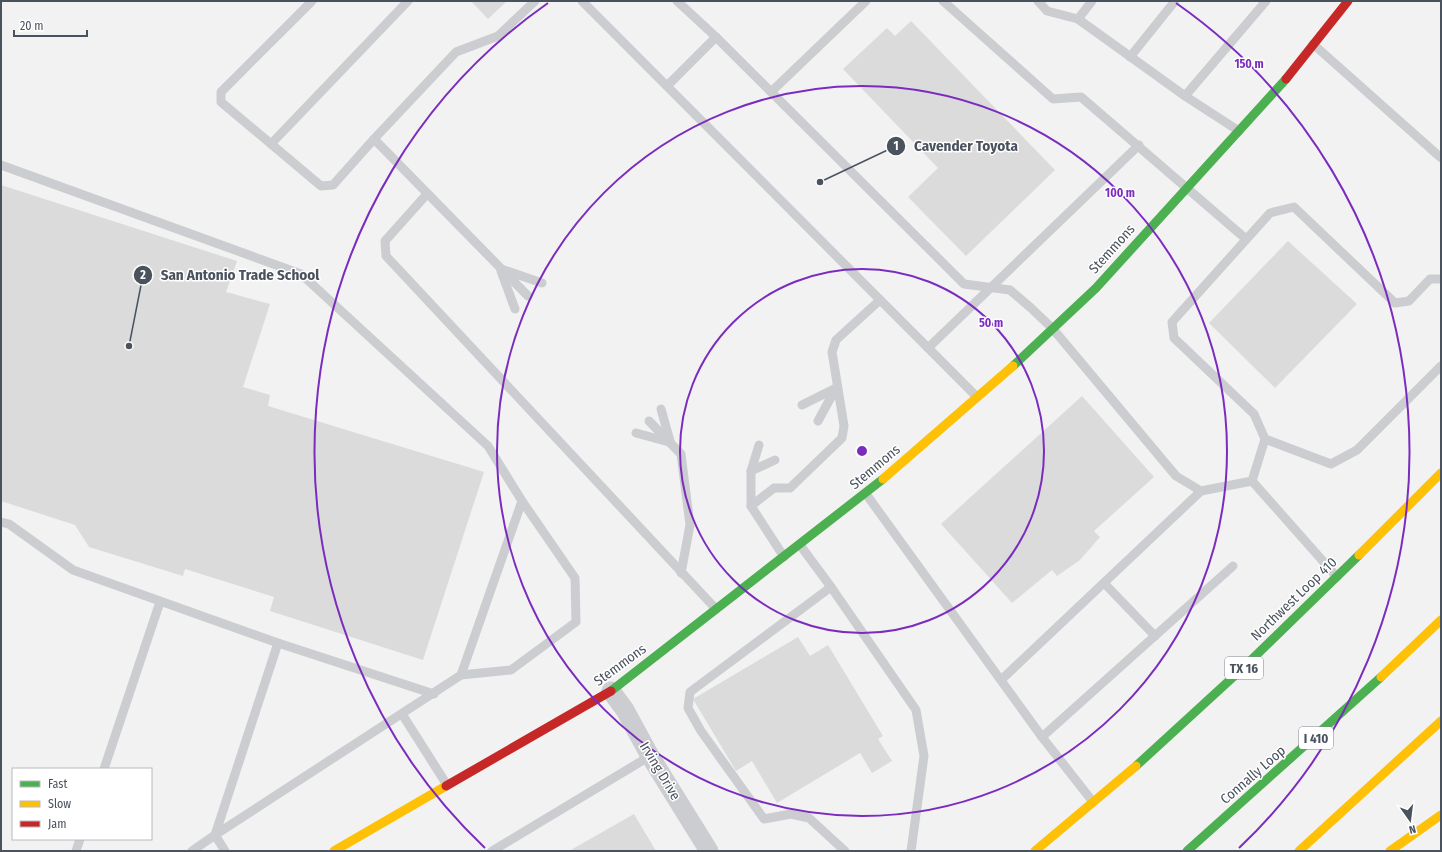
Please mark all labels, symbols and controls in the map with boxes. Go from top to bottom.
scale bar [14,12,87,38]
text: 20 m [20,19,44,33]
text: 150 m [1234,57,1264,71]
callout: Cavender Toyota [886,132,1026,159]
text: Cavender Toyota [914,137,1018,155]
text: 1 [893,139,899,153]
text: 100 m [1105,186,1135,200]
street label: Stemmons [1085,221,1139,277]
callout: San Antonio Trade School [133,261,328,288]
text: San Antonio Trade School [161,266,320,284]
text: 2 [139,268,146,282]
text: 50 m [979,316,1003,330]
street label: Stemmons [846,441,904,493]
centre of rings [855,444,869,458]
street label: Northwest Loop 410 [1248,554,1340,644]
street label: Stemmons [591,640,649,690]
road number: TX 16 [1225,657,1263,679]
road number: I 410 [1299,727,1333,749]
street label: Irving Drive [636,739,684,803]
street label: Connally Loop [1217,742,1289,808]
legend [12,768,152,840]
text: Fast [48,777,67,791]
text: Slow [48,797,71,811]
north arrow [1390,800,1430,840]
text: Jam [48,817,66,831]
text: N [1408,822,1417,836]

